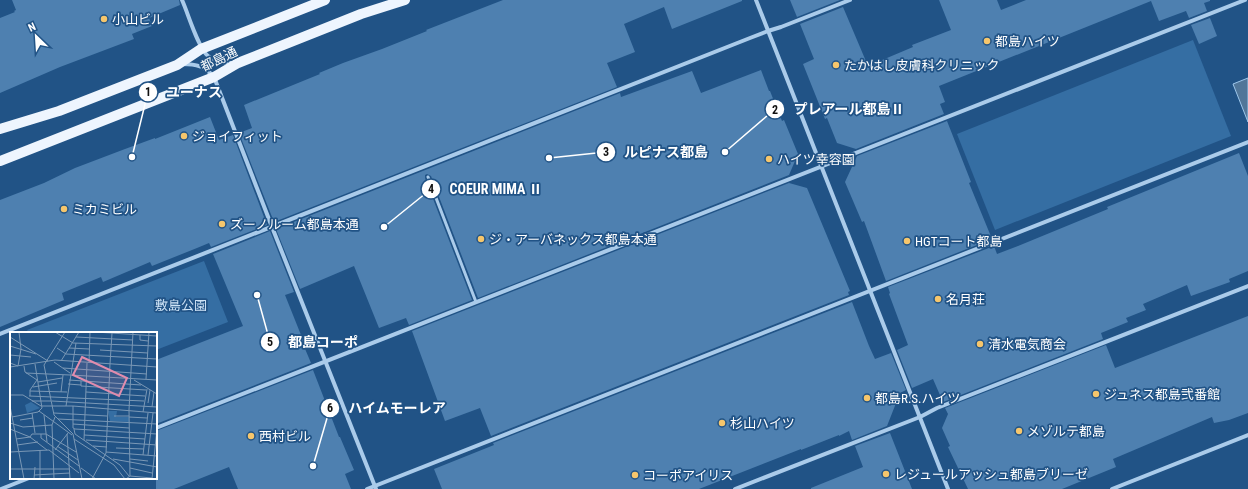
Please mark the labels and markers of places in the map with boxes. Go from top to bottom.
place label: 小山ビル [112,12,164,27]
marker: 小山ビル [99,14,109,24]
place label: 都島ハイツ [995,34,1060,49]
marker: 都島ハイツ [982,36,992,46]
place label: たかはし皮膚科クリニック [844,58,999,73]
marker: たかはし皮膚科クリニック [831,60,841,70]
callout: ユーナス [138,79,230,105]
callout: プレアール都島Ⅱ [765,96,912,122]
place label: ジョイフィット [192,129,283,144]
marker: ジョイフィット [179,131,189,141]
callout: ルピナス都島 [596,139,716,165]
place label: ハイツ幸容園 [777,152,855,167]
marker: ハイツ幸容園 [764,154,774,164]
callout: COEUR MIMA Ⅱ [421,176,550,202]
place label: ミカミビル [72,202,137,217]
marker: ミカミビル [59,204,69,214]
place label: ズーノルーム都島本通 [230,217,359,232]
marker: ズーノルーム都島本通 [217,219,227,229]
place label: ジ・アーバネックス都島本通 [489,232,657,247]
marker: ジ・アーバネックス都島本通 [476,234,486,244]
place label: HGTコート都島 [915,234,1003,249]
marker: HGTコート都島 [902,236,912,246]
place label: 名月荘 [946,292,985,307]
marker: 名月荘 [933,294,943,304]
callout: 都島コーポ [260,329,366,355]
place label: 清水電気商会 [988,337,1066,352]
marker: 清水電気商会 [975,339,985,349]
place label: ジュネス都島弐番館 [1104,387,1220,402]
marker: ジュネス都島弐番館 [1091,389,1101,399]
place label: 都島R.S.ハイツ [875,391,960,406]
marker: 都島R.S.ハイツ [862,393,872,403]
callout: ハイムモーレア [320,395,454,421]
place label: 杉山ハイツ [730,416,795,431]
marker: 杉山ハイツ [717,418,727,428]
place label: メゾルテ都島 [1027,424,1105,439]
marker: メゾルテ都島 [1014,426,1024,436]
place label: 西村ビル [259,429,311,444]
marker: 西村ビル [246,431,256,441]
place label: レジュールアッシュ都島ブリーゼ [894,467,1088,482]
place label: コーポアイリス [643,468,733,483]
marker: レジュールアッシュ都島ブリーゼ [881,469,891,479]
marker: コーポアイリス [630,470,640,480]

